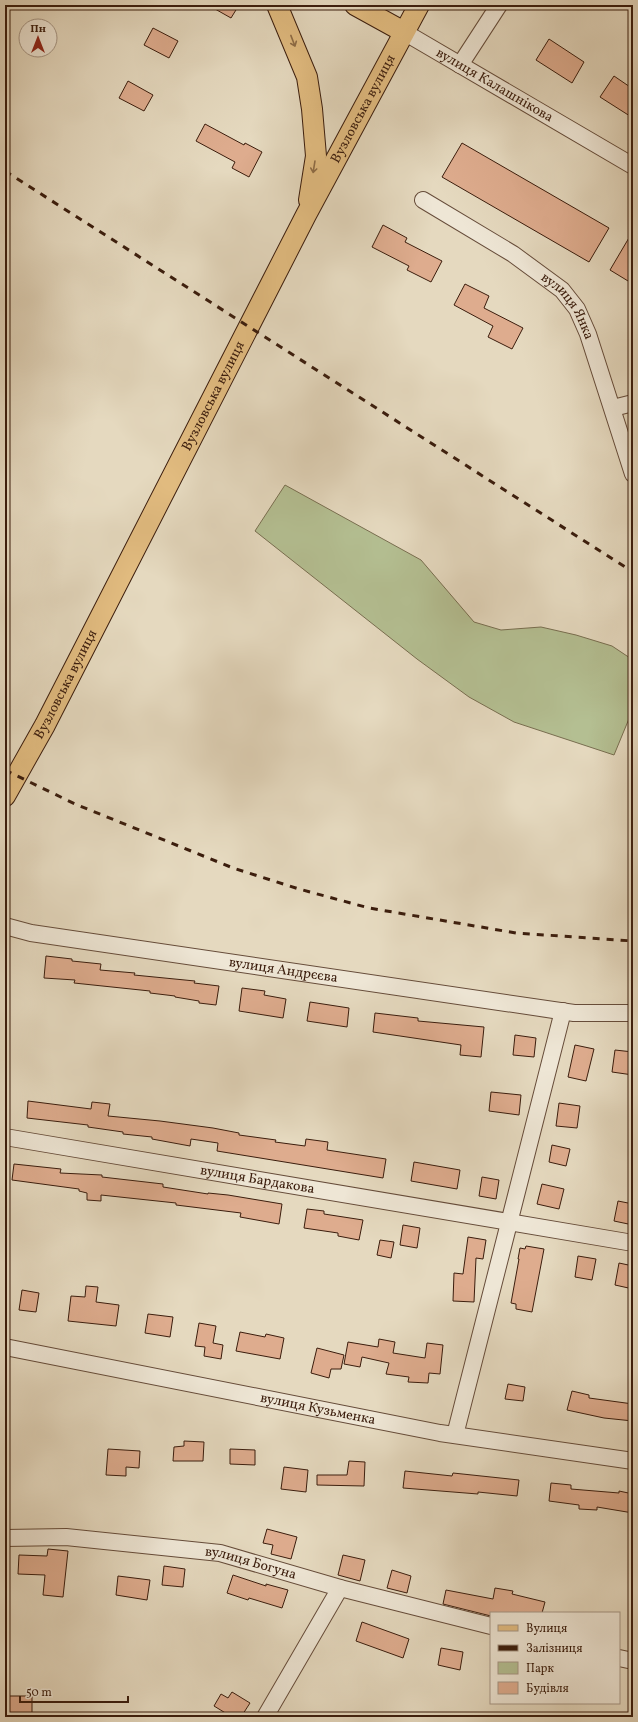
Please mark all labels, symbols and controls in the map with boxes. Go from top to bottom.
north arrow [18,18,58,58]
text: Пн [30,22,46,37]
one-way arrow [290,34,297,46]
street label: вулиця Калашнікова [432,43,557,127]
street label: Вузловська вулиця [326,51,400,166]
one-way arrow [310,160,318,173]
street label: вулиця Янка [537,268,599,342]
street label: Вузловська вулиця [177,338,249,454]
street label: Вузловська вулиця [29,626,102,743]
street label: вулиця Андрєєва [228,953,339,988]
street label: вулиця Бардакова [199,1161,316,1199]
street label: вулиця Кузьменка [259,1388,377,1430]
street label: вулиця Богуна [204,1542,299,1584]
legend [490,1612,620,1704]
text: Вулиця [526,1621,567,1637]
text: Залізниця [526,1641,582,1657]
text: Парк [526,1661,554,1677]
scale bar [20,1678,128,1704]
text: Будівля [526,1681,569,1697]
text: 50 m [26,1685,52,1701]

